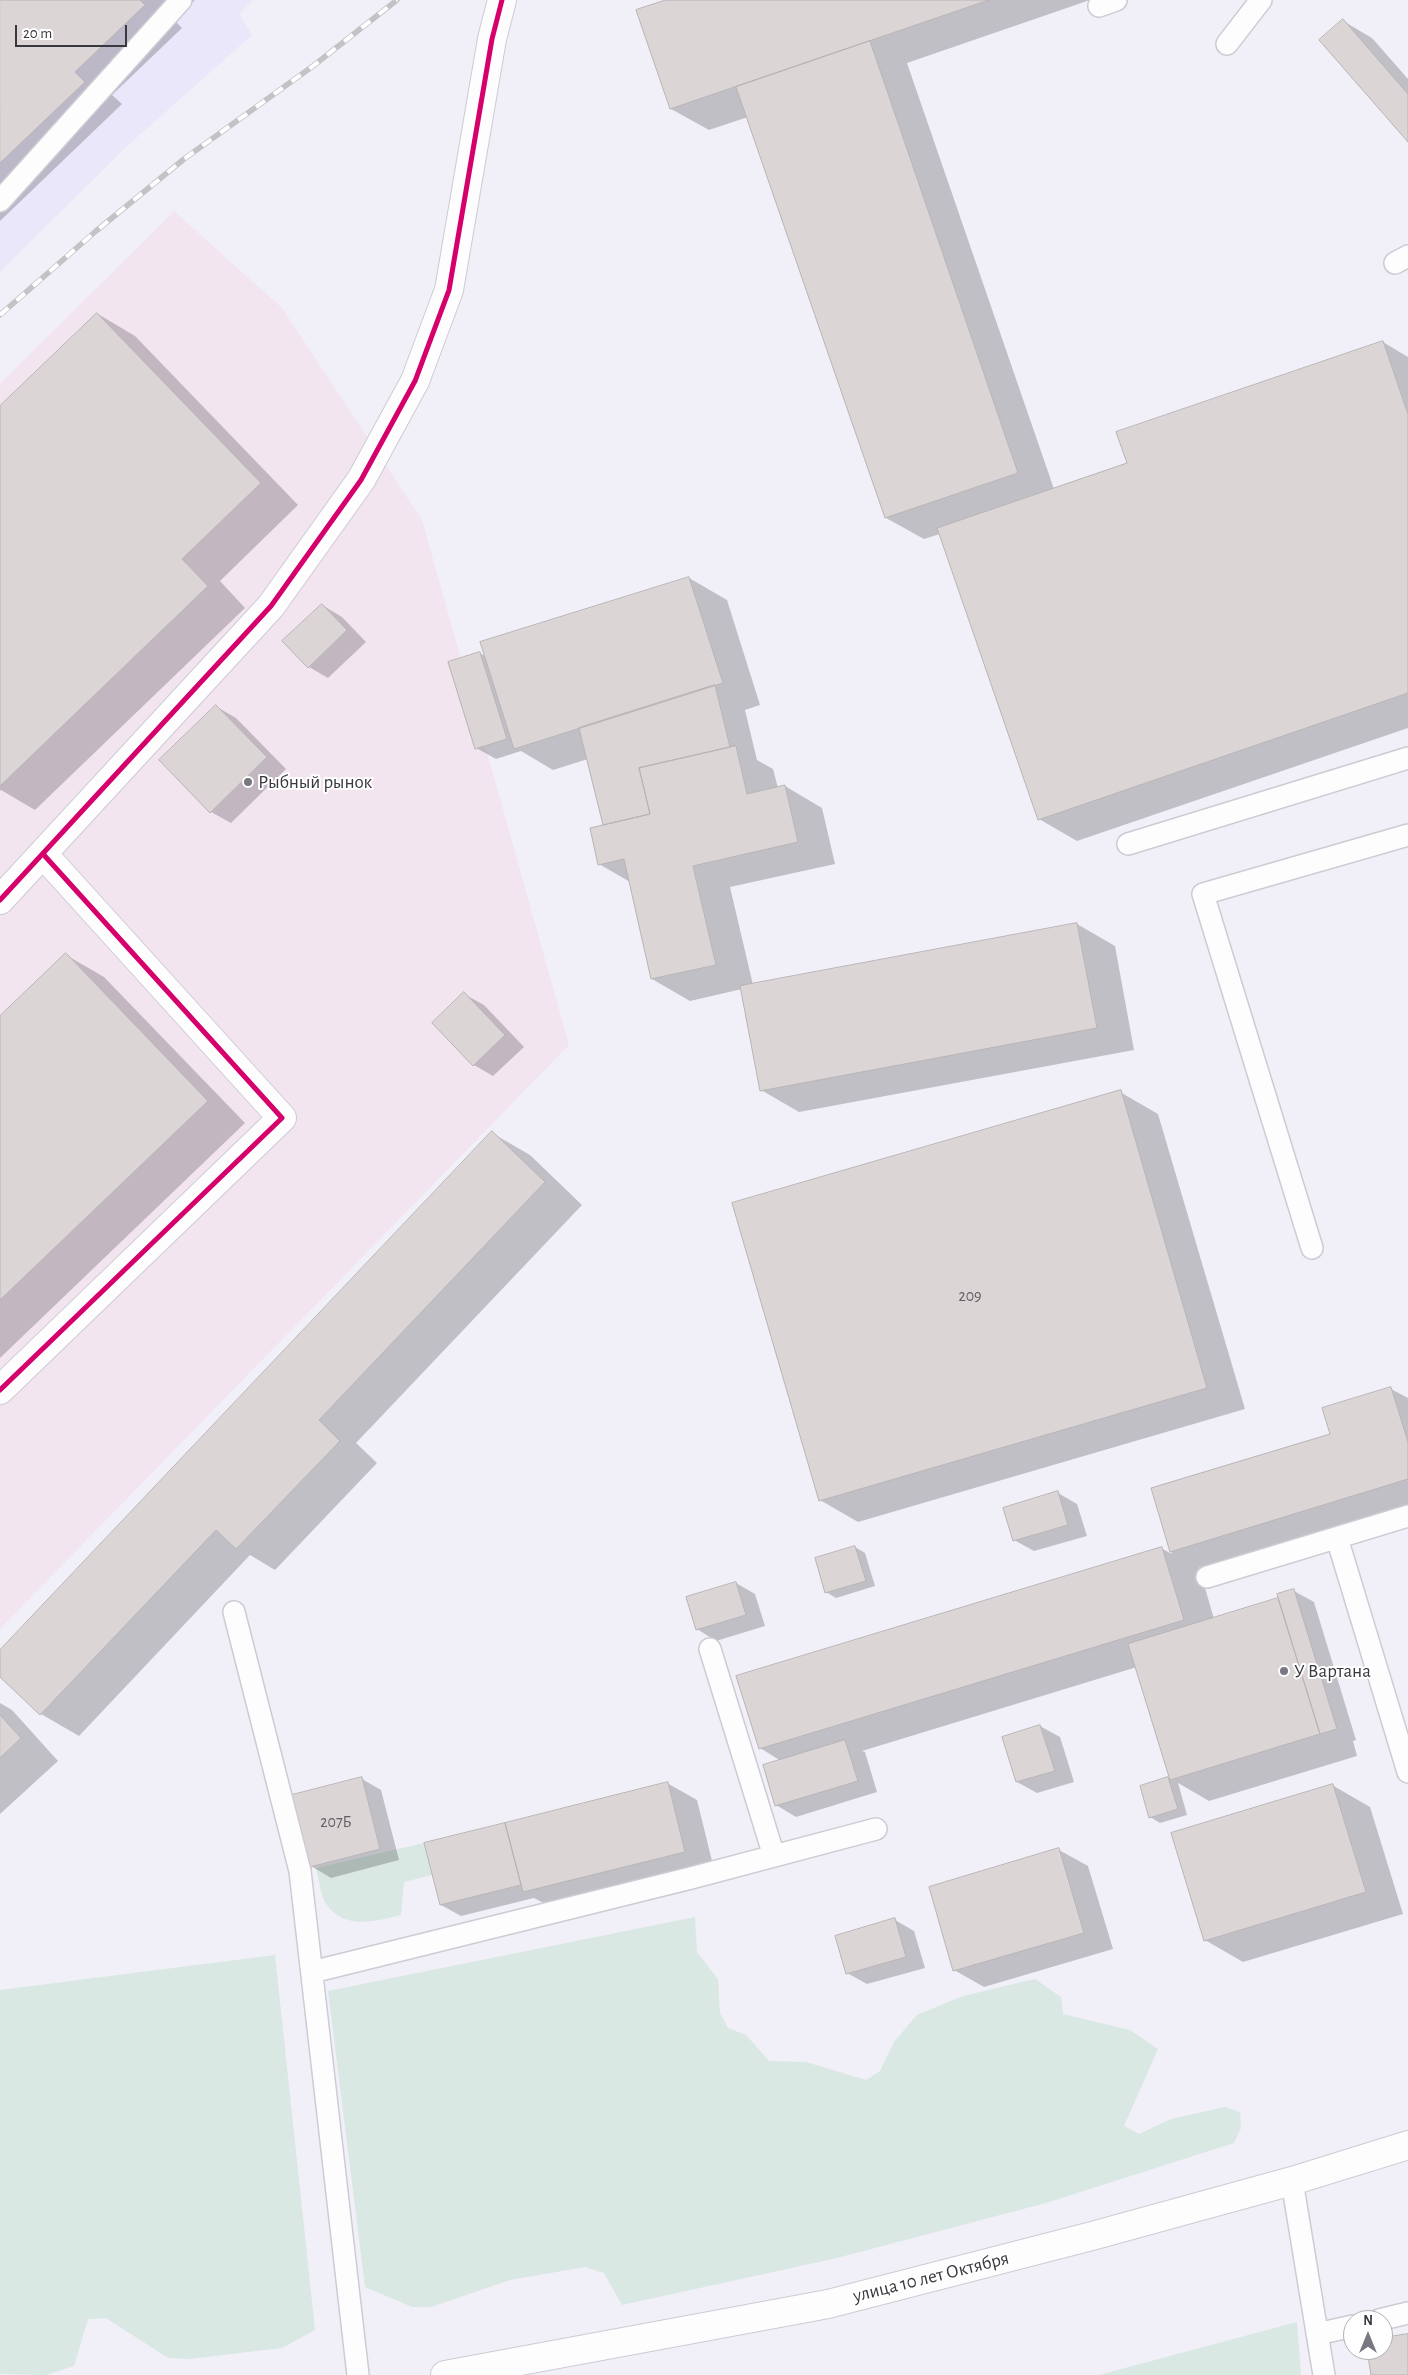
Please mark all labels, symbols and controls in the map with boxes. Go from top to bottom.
scale bar [18,15,130,47]
text: 20 m [23,26,52,41]
place label: Рыбный рынок [258,771,372,793]
marker: Рыбный рынок [242,776,254,788]
house number: 209 [958,1286,982,1306]
place label: У Вартана [1294,1660,1371,1682]
marker: У Вартана [1278,1665,1290,1677]
house number: 207Б [320,1812,352,1832]
street label: улица 10 лет Октября [851,2247,1011,2307]
north arrow [1343,2310,1393,2360]
text: N [1363,2314,1373,2328]

